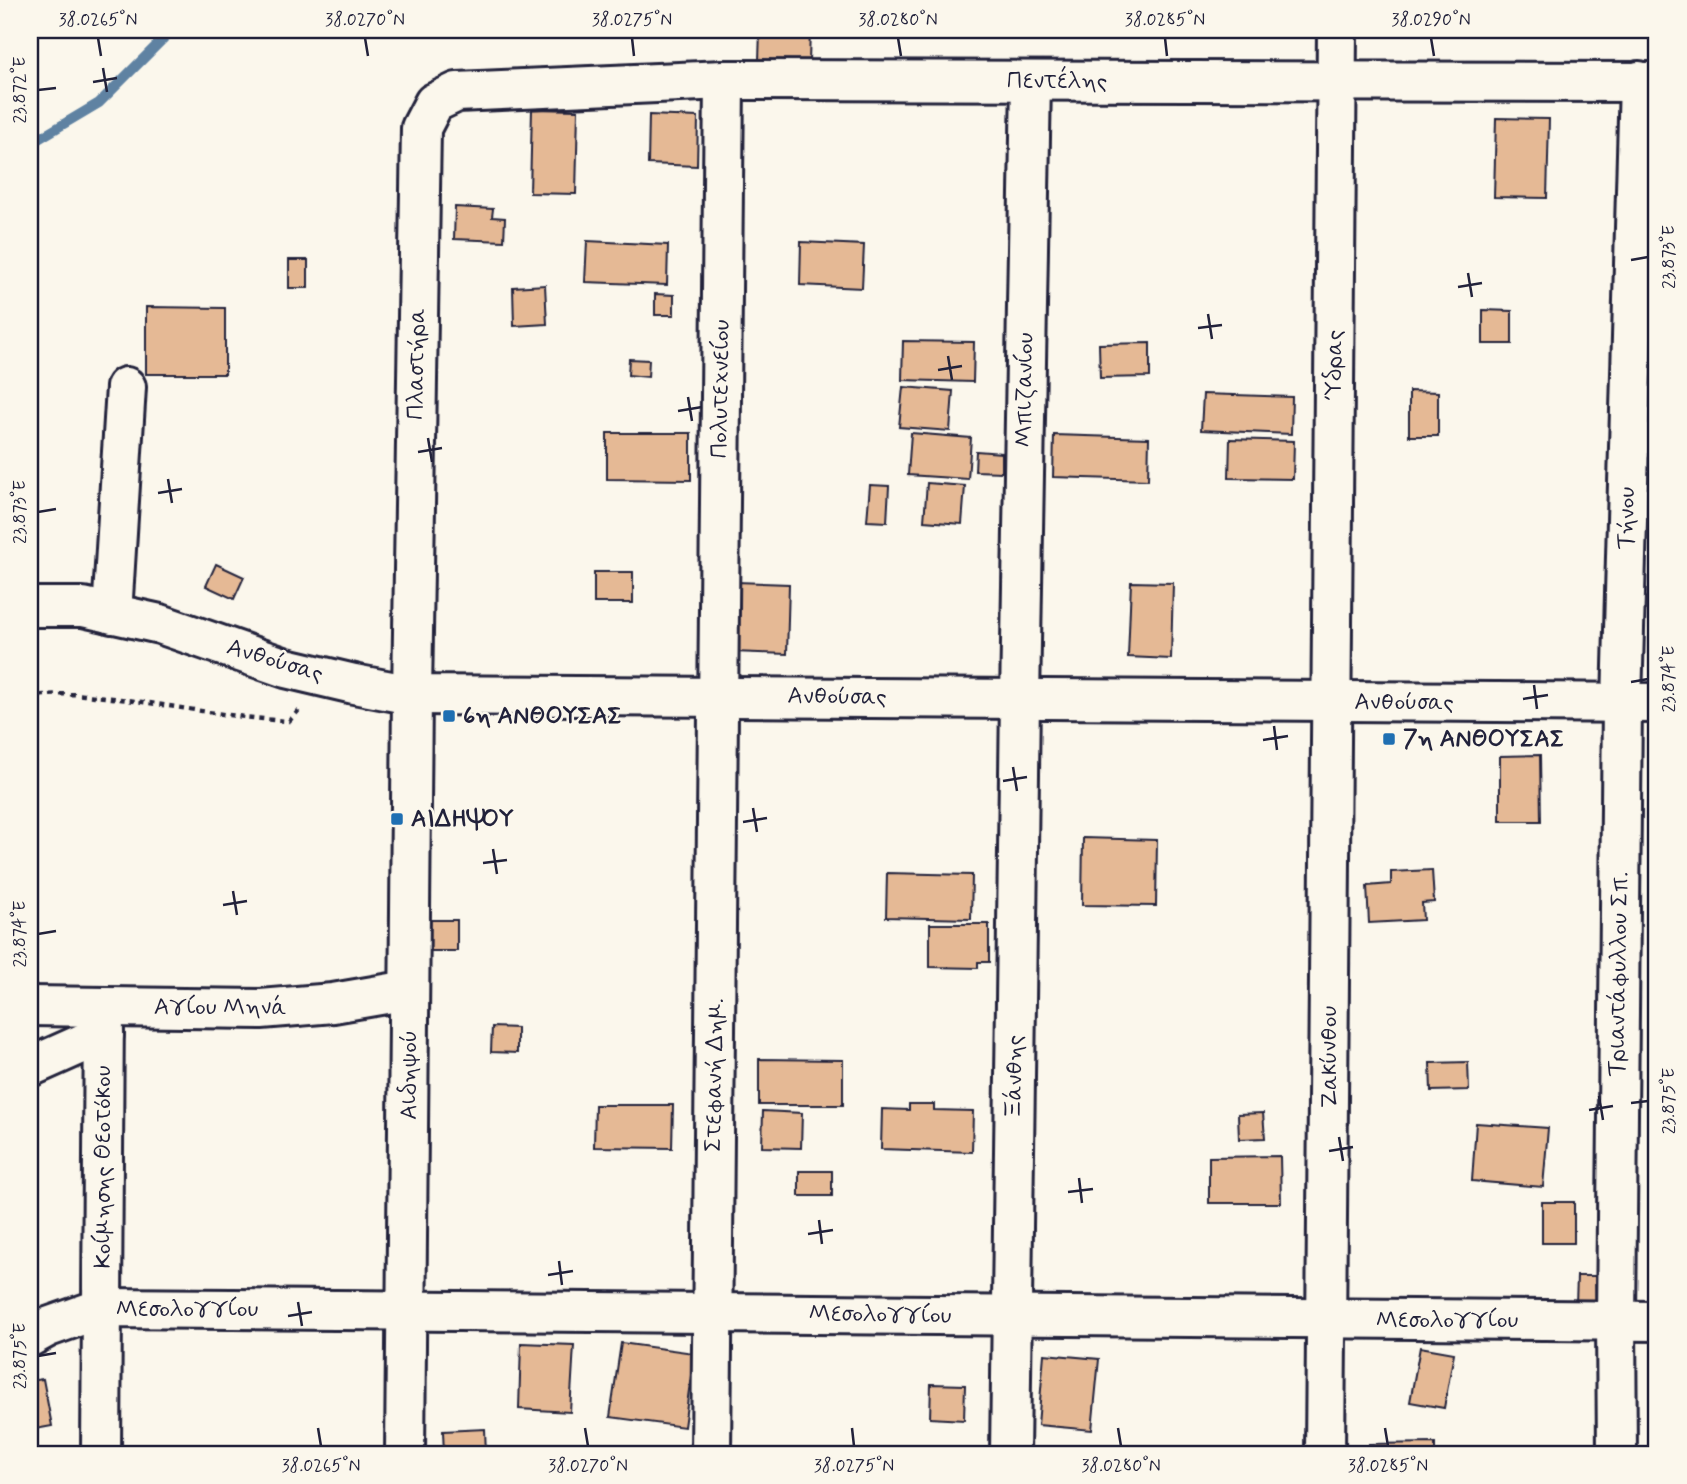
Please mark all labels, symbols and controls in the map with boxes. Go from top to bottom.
text: 38.0265°N [58,8,138,32]
text: 38.0270°N [325,8,405,32]
text: 38.0275°N [592,8,672,32]
text: 38.0280°N [858,8,938,32]
text: 38.0285°N [1125,8,1205,32]
text: 38.0290°N [1391,8,1471,32]
text: 23.872°E [8,56,32,124]
street label: Πεντέλης [1007,65,1107,97]
text: 23.873°E [1657,225,1681,289]
street label: Πλαστήρα [401,308,433,420]
street label: Πολυτεχνείου [704,319,738,459]
street label: Ύδρας [1319,330,1350,400]
street label: Μπιζανίου [1008,332,1042,448]
text: 23.873°E [8,480,32,544]
street label: Τήνου [1611,486,1643,549]
street label: Ανθούσας [223,632,327,690]
text: 23.874°E [1657,645,1681,713]
street label: Ανθούσας [787,681,887,713]
street label: Ανθούσας [1354,687,1454,718]
place label: 6η ΑΝΘΟΥΣΑΣ [463,701,622,732]
marker: 6η ΑΝΘΟΥΣΑΣ [441,708,457,724]
place label: 7η ΑΝΘΟΥΣΑΣ [1403,724,1564,755]
marker: 7η ΑΝΘΟΥΣΑΣ [1381,731,1397,747]
place label: ΑΙΔΗΨΟΥ [411,804,514,835]
marker: ΑΙΔΗΨΟΥ [389,811,405,827]
street label: Τριαντάφυλλου Σπ. [1602,871,1636,1077]
text: 23.874°E [8,900,32,968]
street label: Αγίου Μηνά [154,992,286,1023]
street label: Στεφανή Δημ. [698,998,732,1152]
street label: Ζακύνθου [1314,1006,1345,1108]
street label: Αιδηψού [394,1030,425,1120]
street label: Ξάνθης [999,1035,1031,1119]
street label: Κοίμησης Θεοτόκου [88,1065,119,1269]
text: 23.875°E [1657,1068,1681,1134]
street label: Μεσολογγίου [116,1294,259,1325]
street label: Μεσολογγίου [808,1298,952,1332]
street label: Μεσολογγίου [1376,1305,1519,1336]
text: 23.875°E [8,1323,32,1389]
text: 38.0265°N [281,1454,361,1478]
text: 38.0270°N [548,1454,628,1478]
text: 38.0275°N [814,1454,894,1478]
text: 38.0280°N [1081,1454,1161,1478]
text: 38.0285°N [1348,1454,1428,1478]

